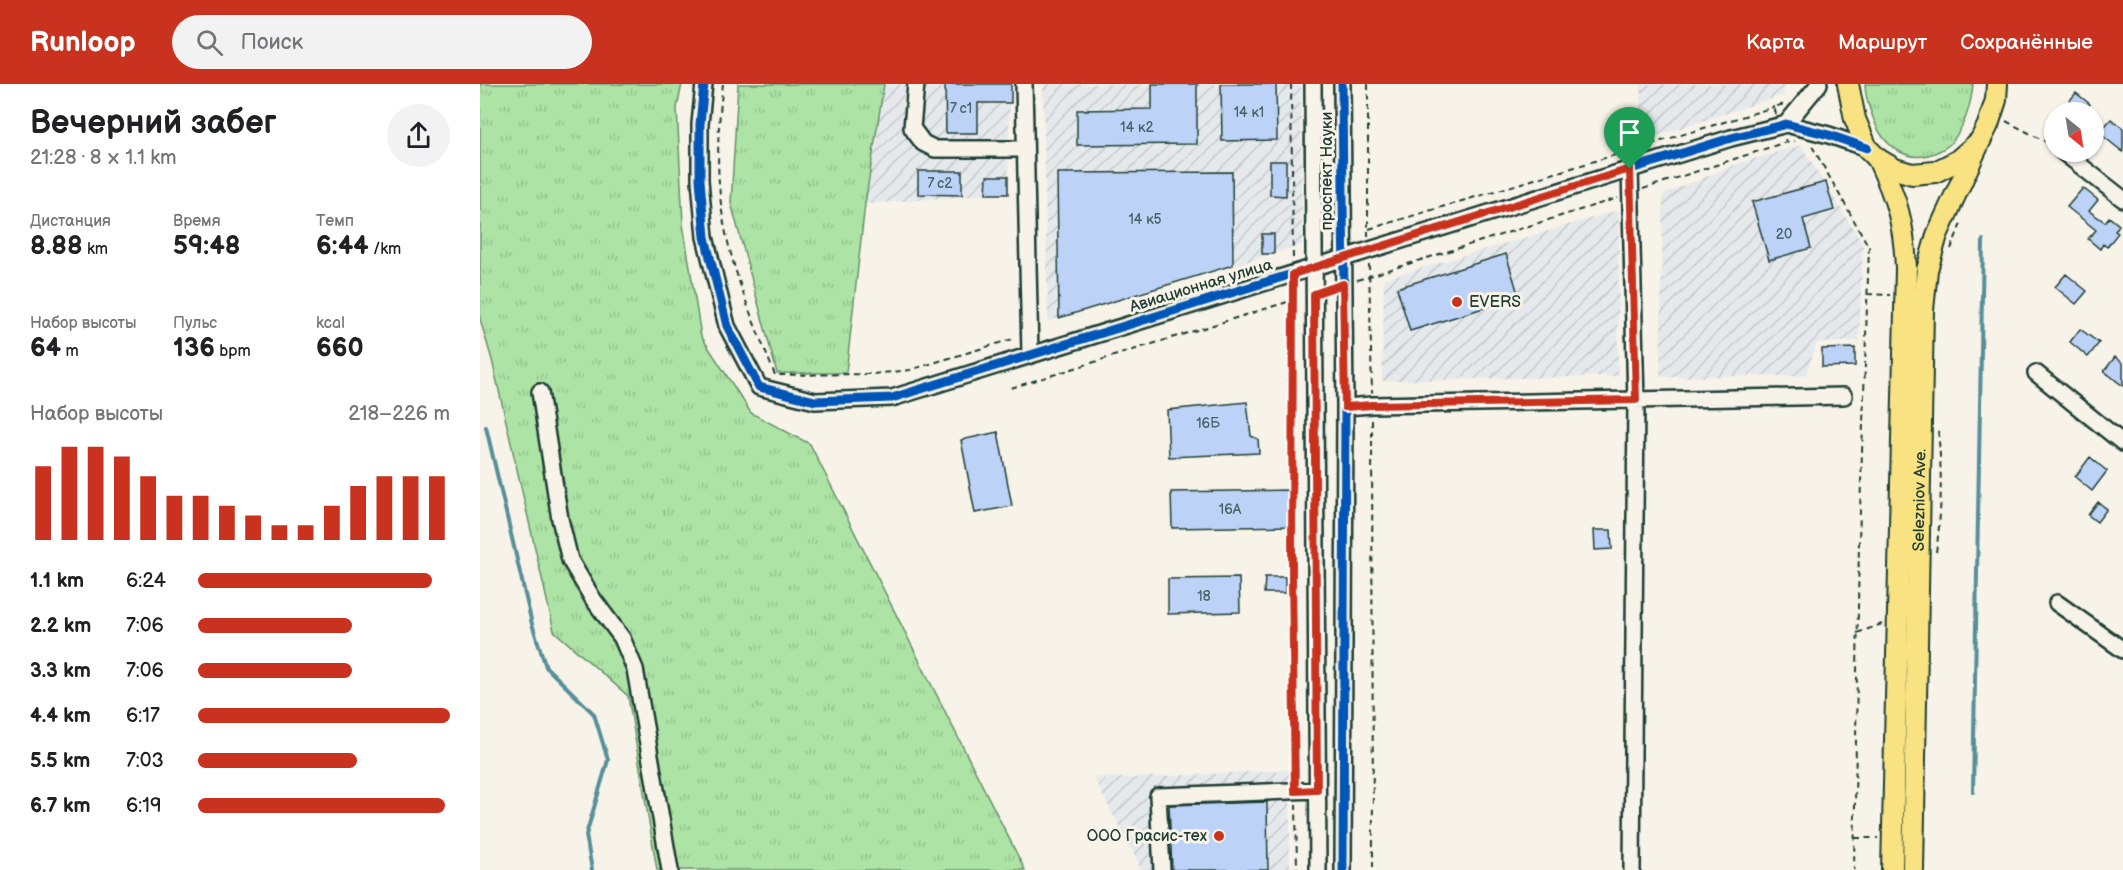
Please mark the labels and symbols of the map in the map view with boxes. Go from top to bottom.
house number: 7 с1 [950,100,972,117]
north arrow [2044,102,2104,162]
house number: 14 к1 [1234,104,1264,121]
pin [1604,107,1655,169]
street label: проспект Науки [1318,111,1337,231]
house number: 14 к2 [1120,119,1154,136]
house number: 7 с2 [928,175,953,192]
house number: 14 к5 [1128,211,1162,228]
house number: 20 [1776,226,1792,243]
street label: Авиационная улица [1126,255,1275,317]
place label: EVERS [1469,293,1521,312]
marker: EVERS [1450,295,1464,309]
house number: 16Б [1196,415,1220,432]
street label: Selezniov Ave. [1909,449,1930,551]
house number: 16А [1219,501,1242,518]
house number: 18 [1197,588,1211,605]
place label: ООО Грасис-тех [1087,827,1207,846]
marker: ООО Грасис-тех [1212,829,1226,843]

